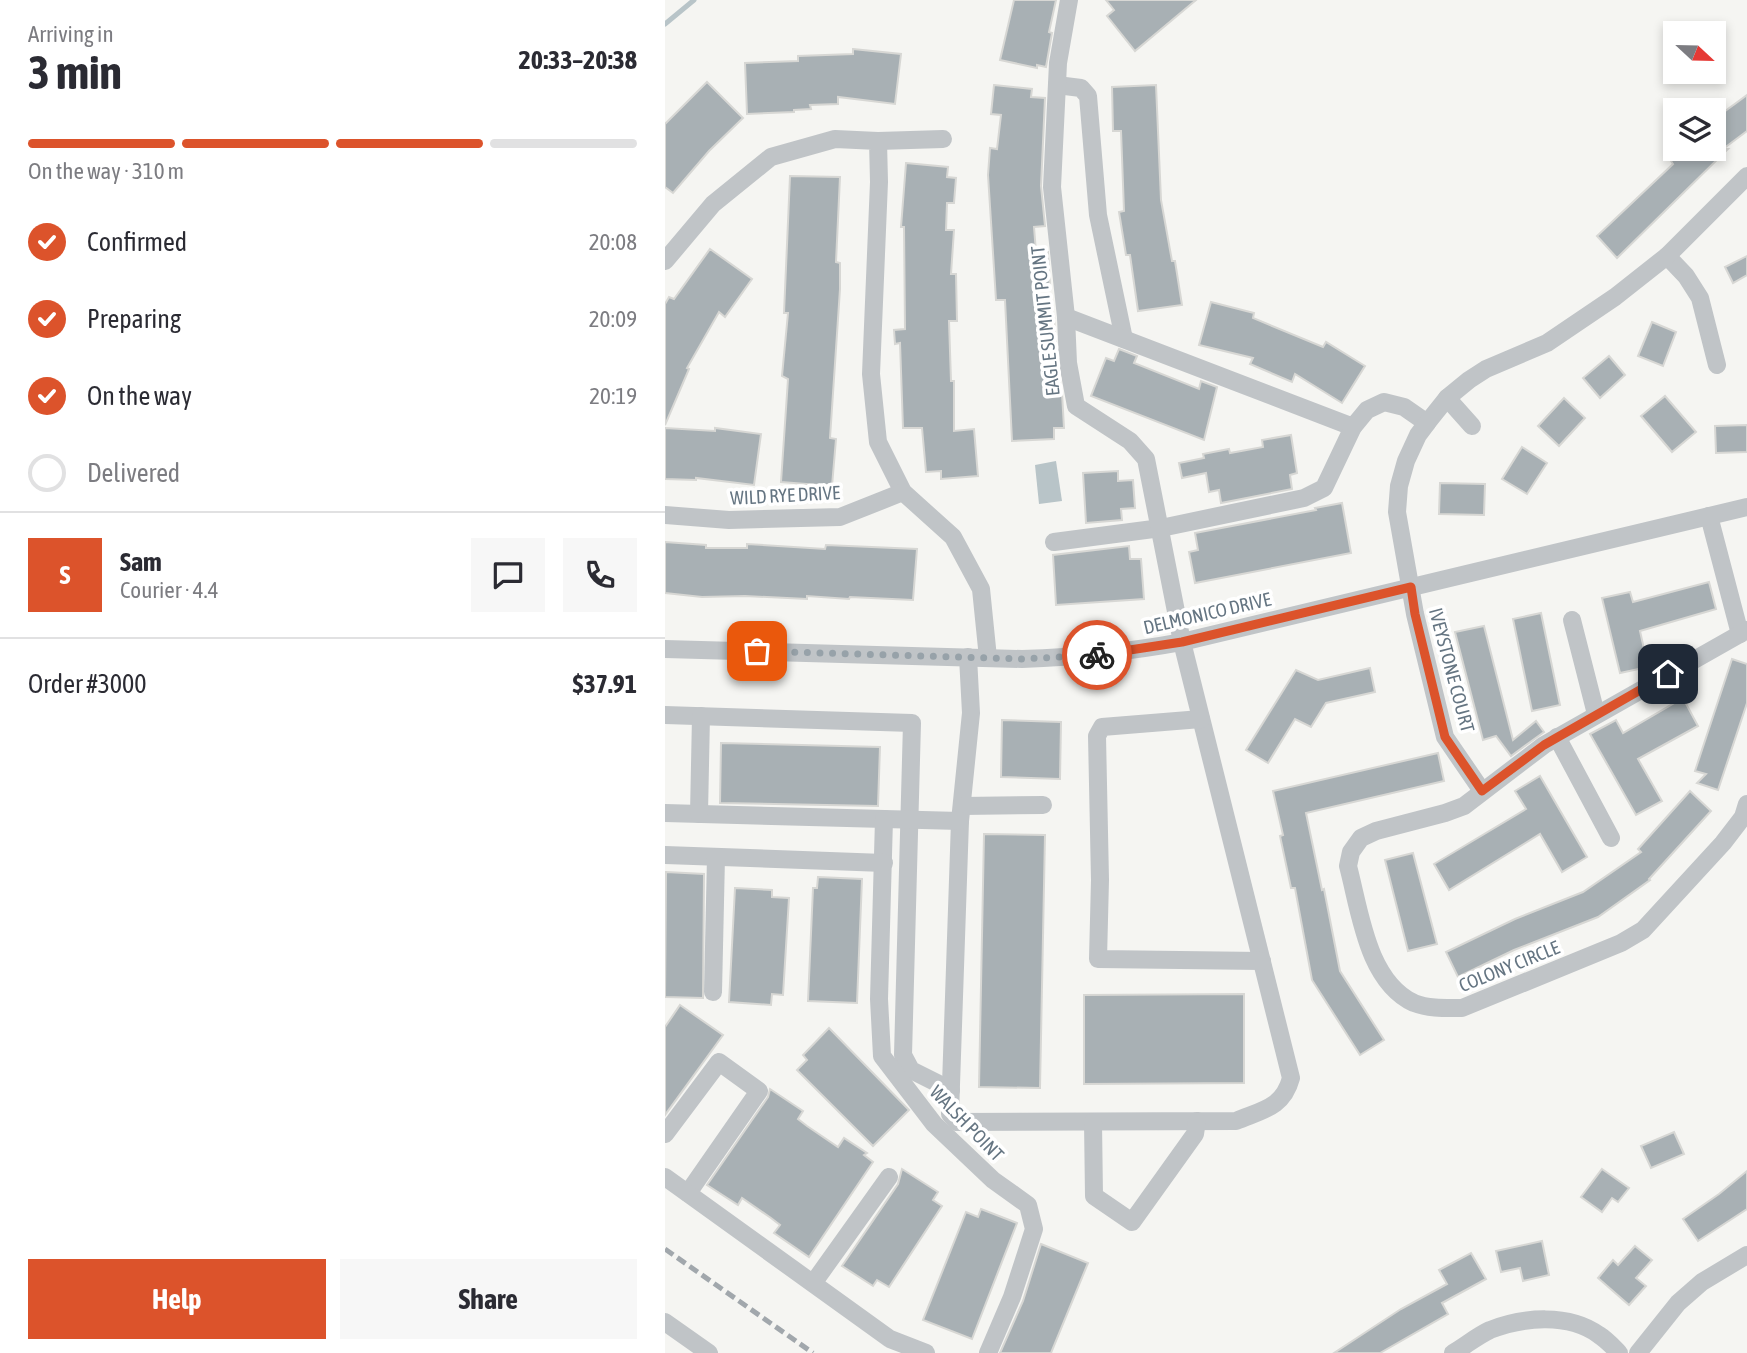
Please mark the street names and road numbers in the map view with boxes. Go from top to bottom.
street label: EAGLE SUMMIT POINT [1026,244,1064,397]
street label: WILD RYE DRIVE [729,481,841,509]
street label: DELMONICO DRIVE [1141,588,1273,638]
street label: IVEYSTONE COURT [1425,605,1479,735]
street label: COLONY CIRCLE [1456,936,1562,996]
street label: WALSH POINT [926,1081,1009,1166]

